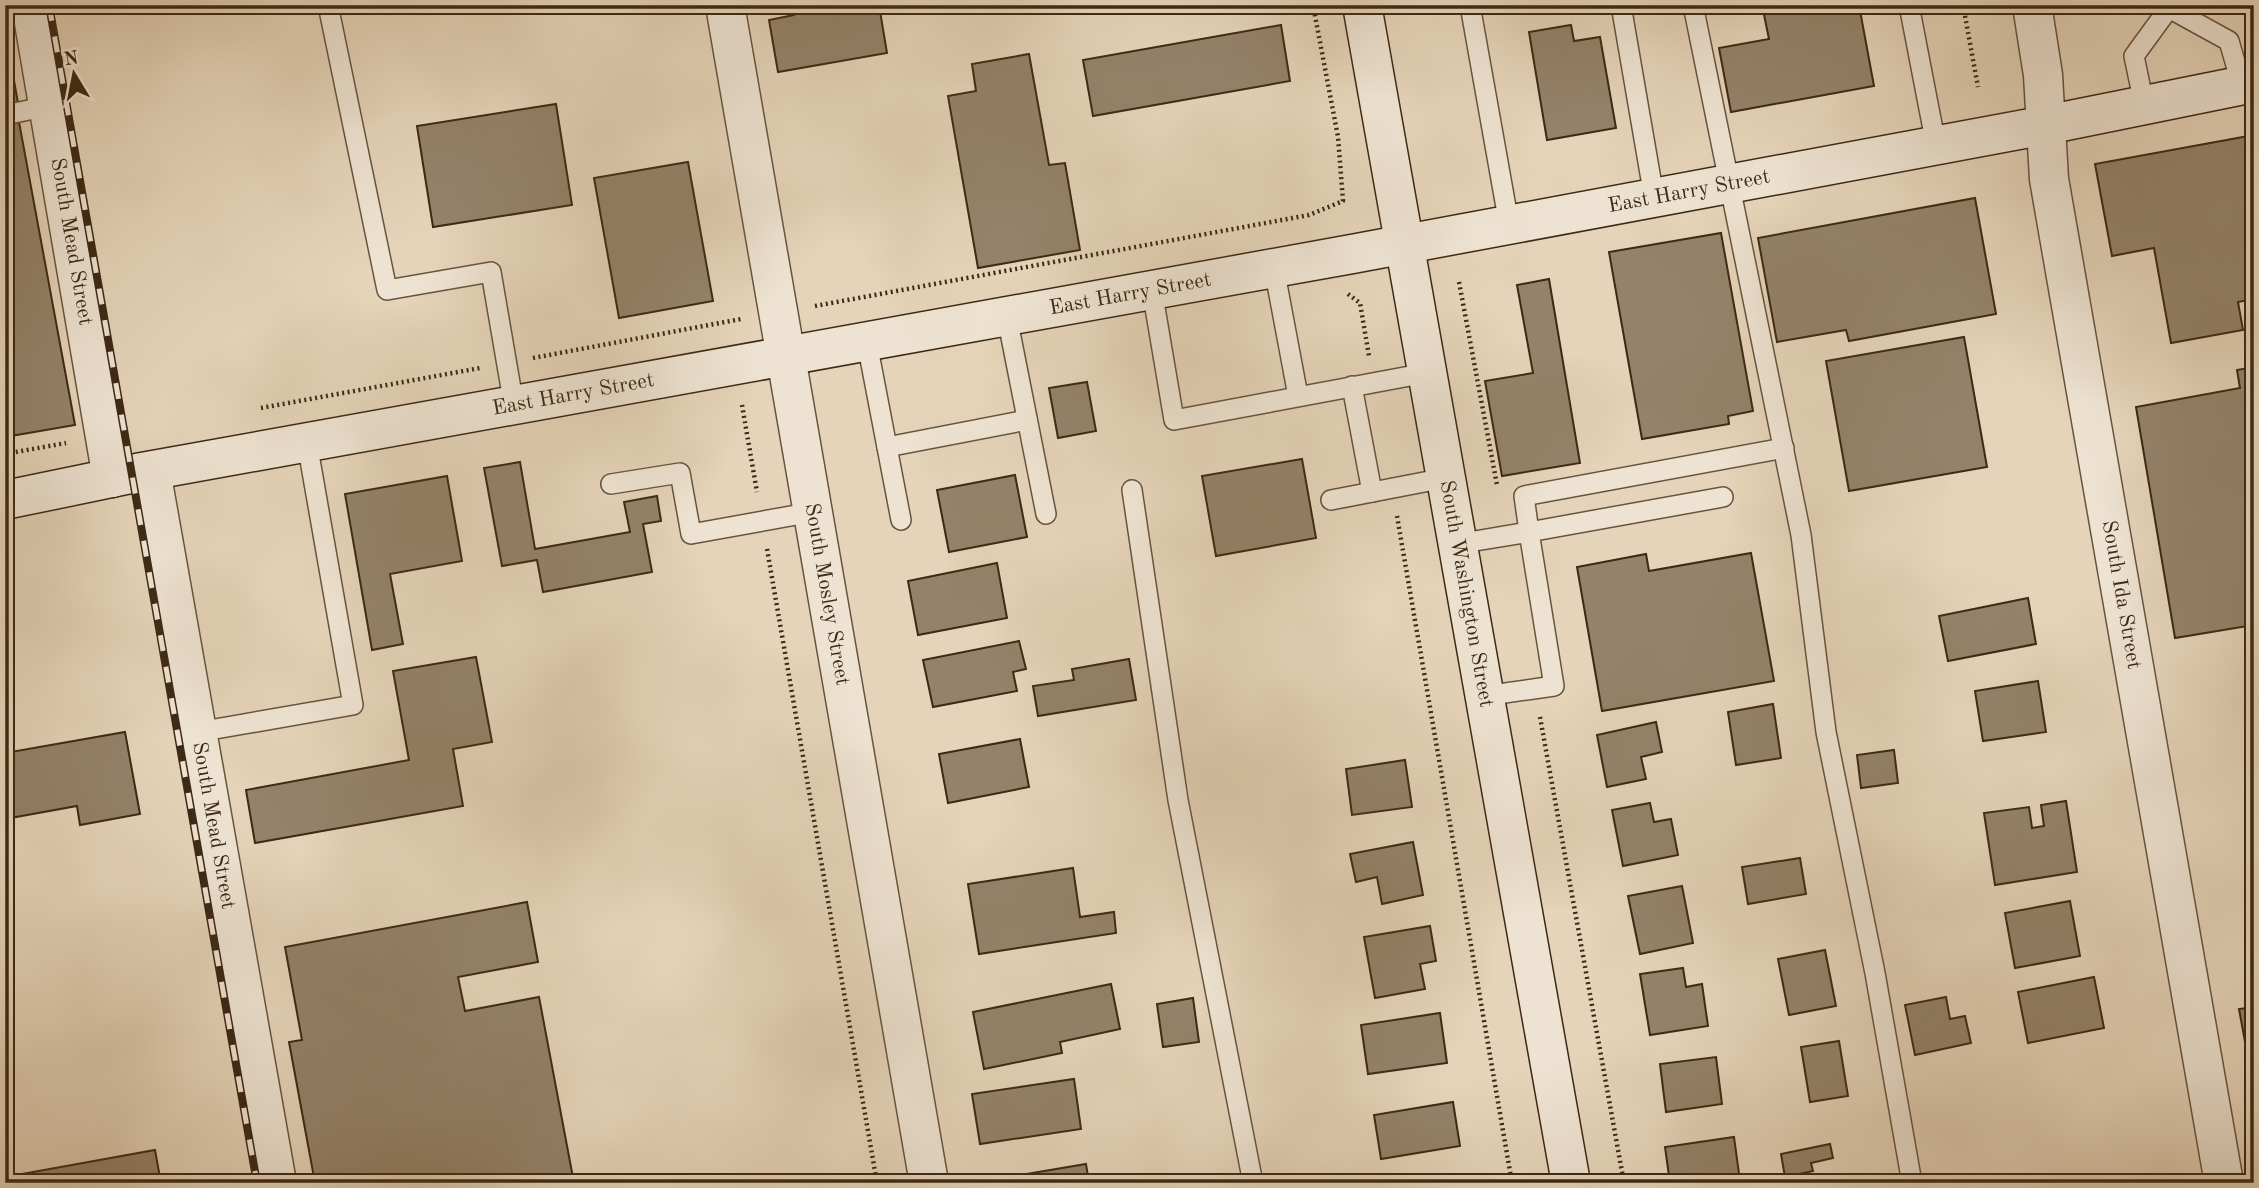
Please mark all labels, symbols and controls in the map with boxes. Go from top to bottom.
north arrow [38,38,108,108]
text: N [63,49,81,70]
street label: South Mead Street [47,156,96,327]
street label: East Harry Street [1606,166,1772,217]
street label: East Harry Street [1048,269,1213,319]
street label: East Harry Street [491,369,656,419]
street label: South Washington Street [1436,479,1497,709]
street label: South Mosley Street [801,501,853,687]
street label: South Ida Street [2098,519,2145,671]
street label: South Mead Street [189,740,239,911]

